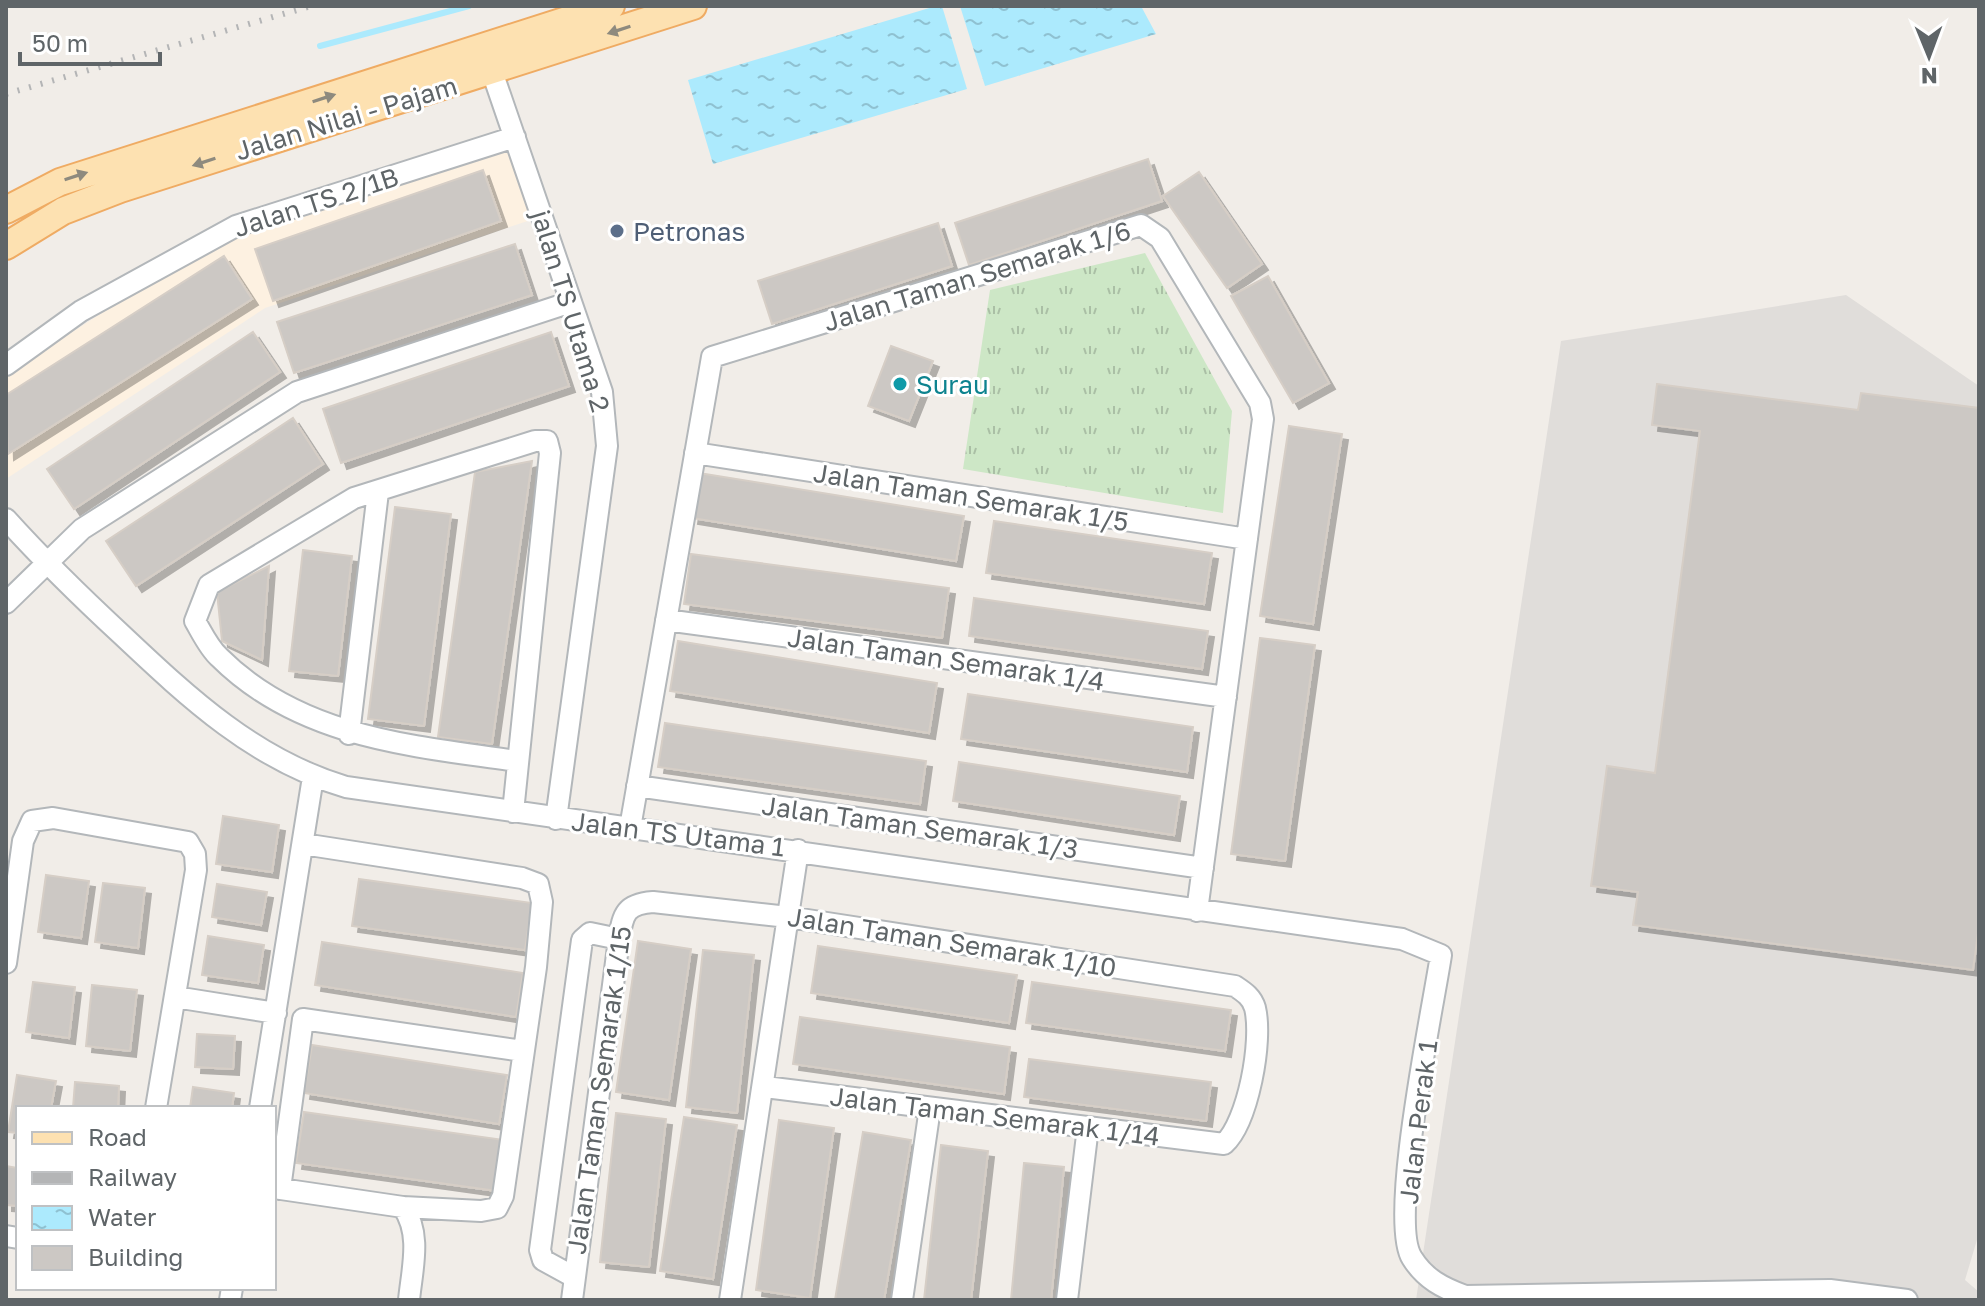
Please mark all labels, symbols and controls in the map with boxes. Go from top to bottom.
scale bar [20,16,160,66]
north arrow [1889,16,1969,96]
one-way arrow [606,25,630,37]
text: 50 m [32,28,88,57]
text: N [1921,63,1938,90]
street label: Jalan Nilai - Pajam [231,70,461,166]
one-way arrow [312,91,336,104]
one-way arrow [192,156,216,168]
street label: Jalan TS 2/1B [230,161,402,243]
one-way arrow [65,170,89,182]
street label: jalan TS Utama 2 [525,205,616,416]
street label: Jalan Taman Semarak 1/6 [820,215,1134,337]
place label: Petronas [633,216,745,247]
marker: Petronas [608,222,626,240]
place label: Surau [916,369,989,400]
marker: Surau [891,375,909,393]
street label: Jalan Taman Semarak 1/5 [811,457,1131,537]
street label: Jalan Taman Semarak 1/4 [786,621,1106,697]
street label: Jalan Taman Semarak 1/3 [760,789,1080,865]
street label: Jalan TS Utama 1 [570,806,786,862]
street label: Jalan Taman Semarak 1/10 [785,901,1119,983]
street label: Jalan Taman Semarak 1/15 [561,924,637,1256]
street label: Jalan Perak 1 [1393,1038,1443,1206]
street label: Jalan Taman Semarak 1/14 [828,1080,1162,1152]
legend [16,1106,276,1290]
text: Road [88,1122,147,1151]
text: Railway [88,1162,177,1191]
text: Water [88,1202,156,1231]
text: Building [88,1242,183,1271]

